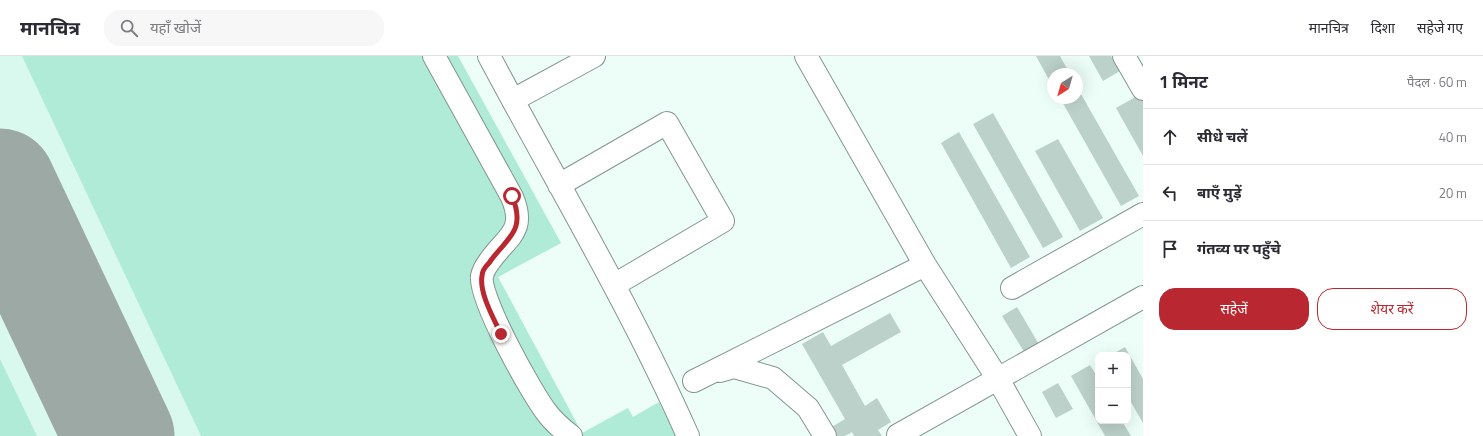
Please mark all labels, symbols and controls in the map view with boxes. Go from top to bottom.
search box [104,10,384,46]
text: मानचित्र [20,13,80,42]
text: यहाँ खोजें [150,16,201,39]
icon: search [118,17,140,39]
text: मानचित्र [1309,17,1349,38]
text: दिशा [1371,17,1395,38]
text: सहेजे गए [1417,17,1463,38]
north arrow [1047,68,1083,104]
text: 1 मिनट [1159,69,1208,95]
text: पैदल · 60 m [1407,72,1467,92]
text: सीधे चलें [1197,125,1248,148]
icon: ahead [1159,126,1181,148]
text: 40 m [1439,127,1467,147]
text: बाएँ मुड़ें [1197,181,1241,204]
icon: left [1159,182,1181,204]
text: 20 m [1439,183,1467,203]
route start [503,187,521,205]
text: गंतव्य पर पहुँचे [1197,237,1281,260]
icon: arrive [1159,238,1181,260]
button: सहेजें [1159,288,1309,330]
button: शेयर करें [1317,288,1467,330]
route end [492,325,510,343]
map controls [1095,352,1131,424]
button: + [1095,352,1131,388]
button: − [1095,388,1131,424]

